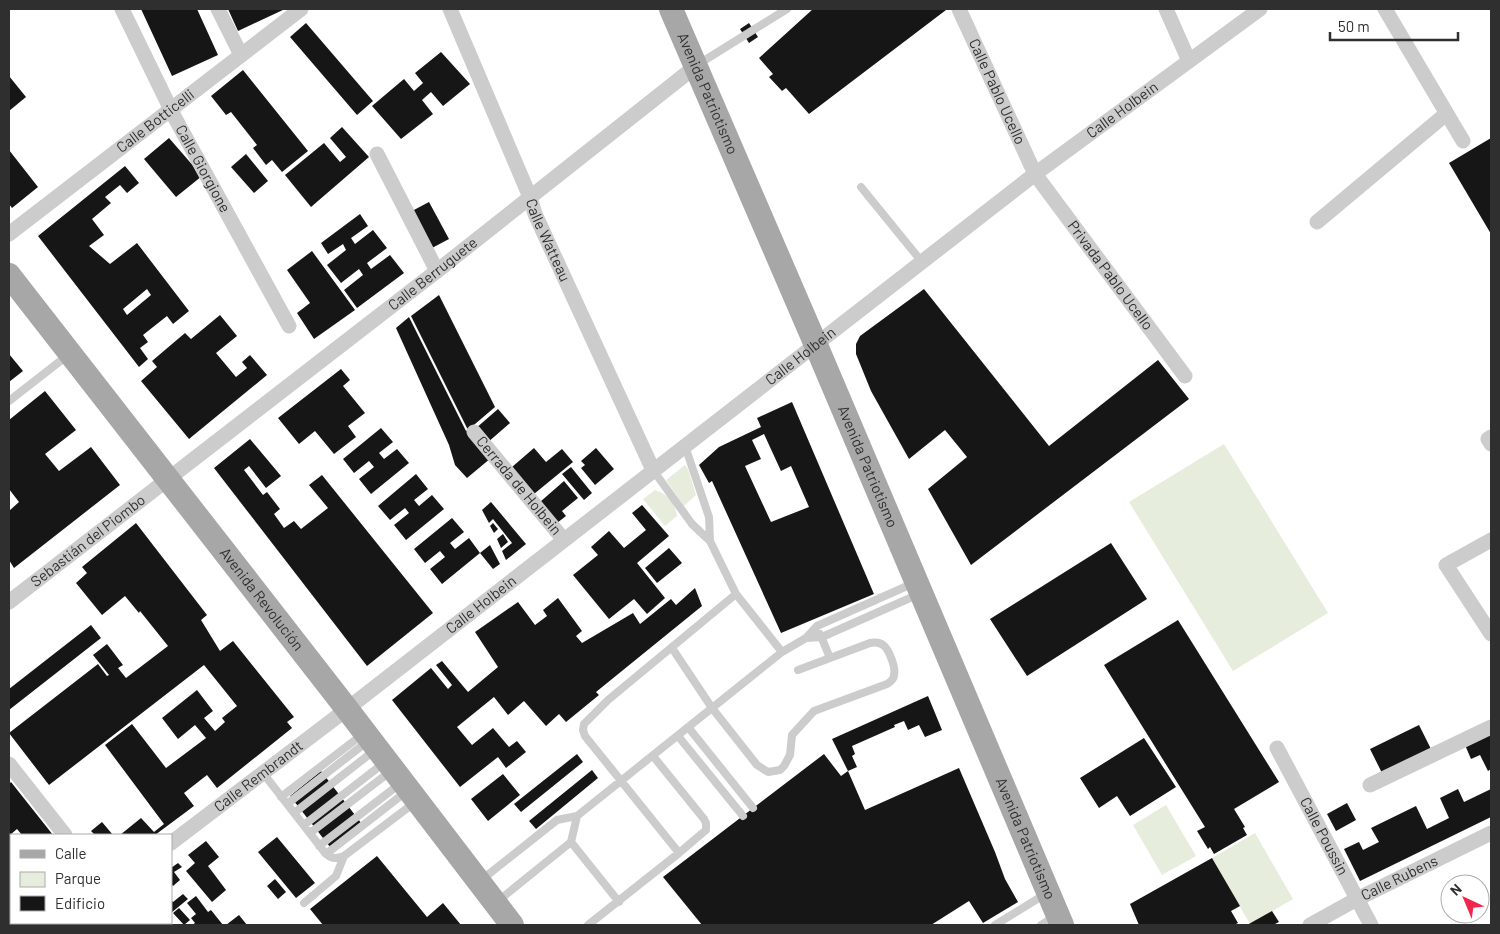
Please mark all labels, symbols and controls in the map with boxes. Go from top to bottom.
scale bar [1330,10,1458,42]
text: 50 m [1338,17,1370,35]
street label: Avenida Patriotismo [674,30,743,157]
street label: Calle Pablo Ucello [966,35,1030,147]
street label: Calle Holbein [1082,77,1161,141]
street label: Calle Botticelli [112,85,197,156]
street label: Calle Giorgione [172,121,235,215]
street label: Calle Watteau [523,196,575,284]
street label: Privada Pablo Ucello [1065,217,1158,333]
street label: Calle Berruguete [384,233,480,314]
street label: Calle Holbein [761,322,839,388]
street label: Avenida Patriotismo [835,403,902,530]
street label: Cerrada de Holbein [473,432,566,538]
street label: Sebastián del Piombo [27,490,148,590]
street label: Avenida Revolución [217,544,308,654]
street label: Calle Holbein [442,571,519,637]
street label: Calle Rembrandt [210,736,306,815]
street label: Avenida Patriotismo [992,774,1060,902]
street label: Calle Poussin [1297,794,1353,878]
legend [10,834,172,924]
text: Calle [55,844,87,862]
street label: Calle Rubens [1358,851,1440,904]
text: Parque [55,869,101,887]
north arrow [1440,874,1490,924]
text: N [1446,880,1465,899]
text: Edificio [55,894,105,912]

